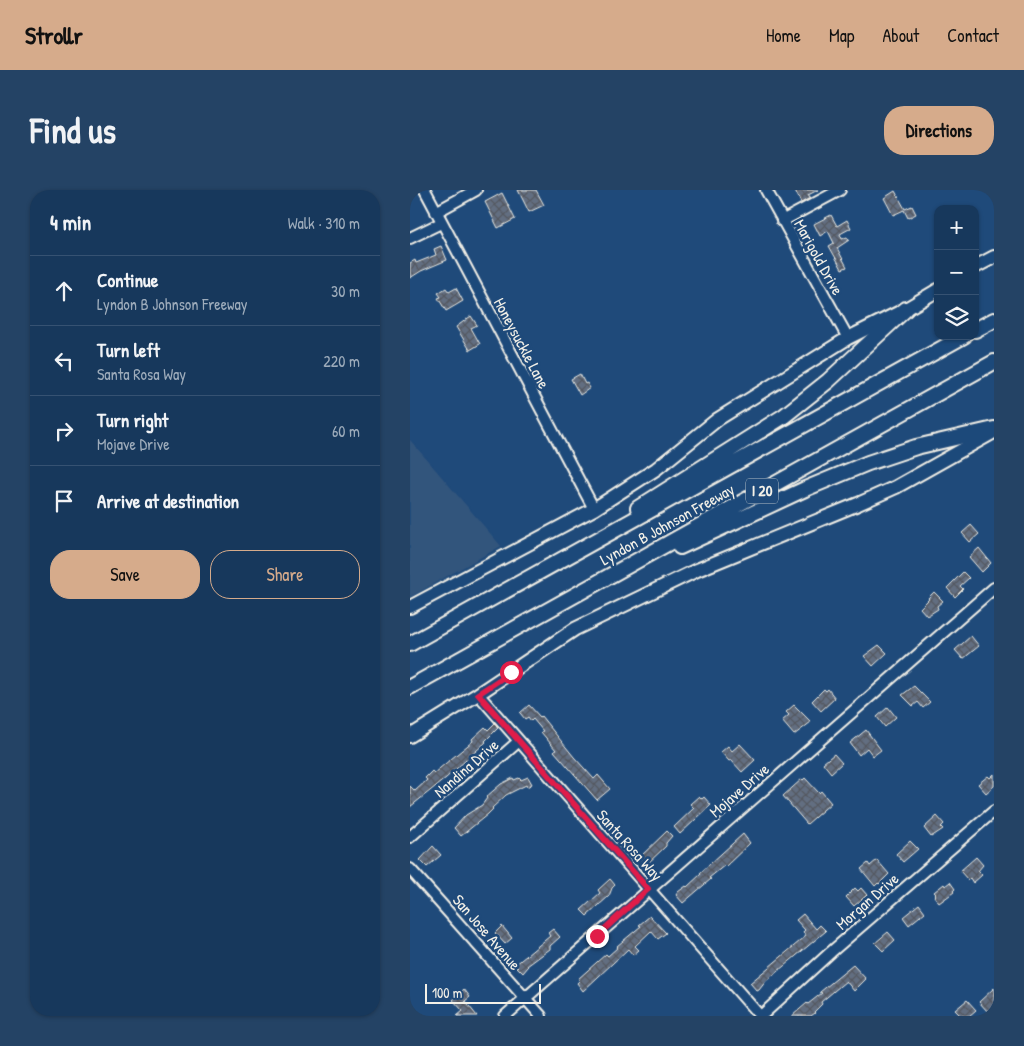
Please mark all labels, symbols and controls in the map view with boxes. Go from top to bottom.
text: Strollr [25,19,83,51]
text: Home [766,23,801,48]
text: Map [829,23,854,48]
text: About [882,23,919,48]
text: Contact [947,23,999,48]
button: Directions [884,106,994,155]
text: Find us [30,107,116,154]
map controls [934,205,979,340]
button: + [934,205,979,250]
text: 4 min [50,208,91,237]
text: Walk · 310 m [288,212,360,234]
street label: Marigold Drive [789,215,849,299]
button: − [934,250,979,295]
text: Continue [97,267,158,293]
icon: ahead [50,277,78,305]
text: 30 m [331,280,360,302]
text: Lyndon B Johnson Freeway [97,293,248,315]
street label: Honeysuckle Lane [489,294,555,393]
button: layers [934,295,979,340]
text: Turn left [97,337,160,363]
icon: left [50,347,78,375]
text: 220 m [323,350,360,372]
text: Santa Rosa Way [97,363,186,385]
text: Turn right [97,407,168,433]
icon: right [50,417,78,445]
text: 60 m [332,420,360,442]
text: Mojave Drive [97,433,170,455]
street label: Lyndon B Johnson Freeway [596,478,738,570]
road number: I 20 [746,478,778,504]
icon: arrive [50,487,78,515]
text: Arrive at destination [97,488,239,514]
button: Save [50,550,200,599]
button: Share [210,550,360,599]
route start [500,661,523,684]
street label: Nandina Drive [429,733,504,802]
street label: Mojave Drive [704,757,774,822]
street label: Santa Rosa Way [592,805,668,886]
street label: Morgan Drive [831,867,904,934]
street label: San Jose Avenue [448,889,526,975]
route end [586,925,609,948]
scale bar [425,981,541,1004]
text: 100 m [432,983,462,1002]

